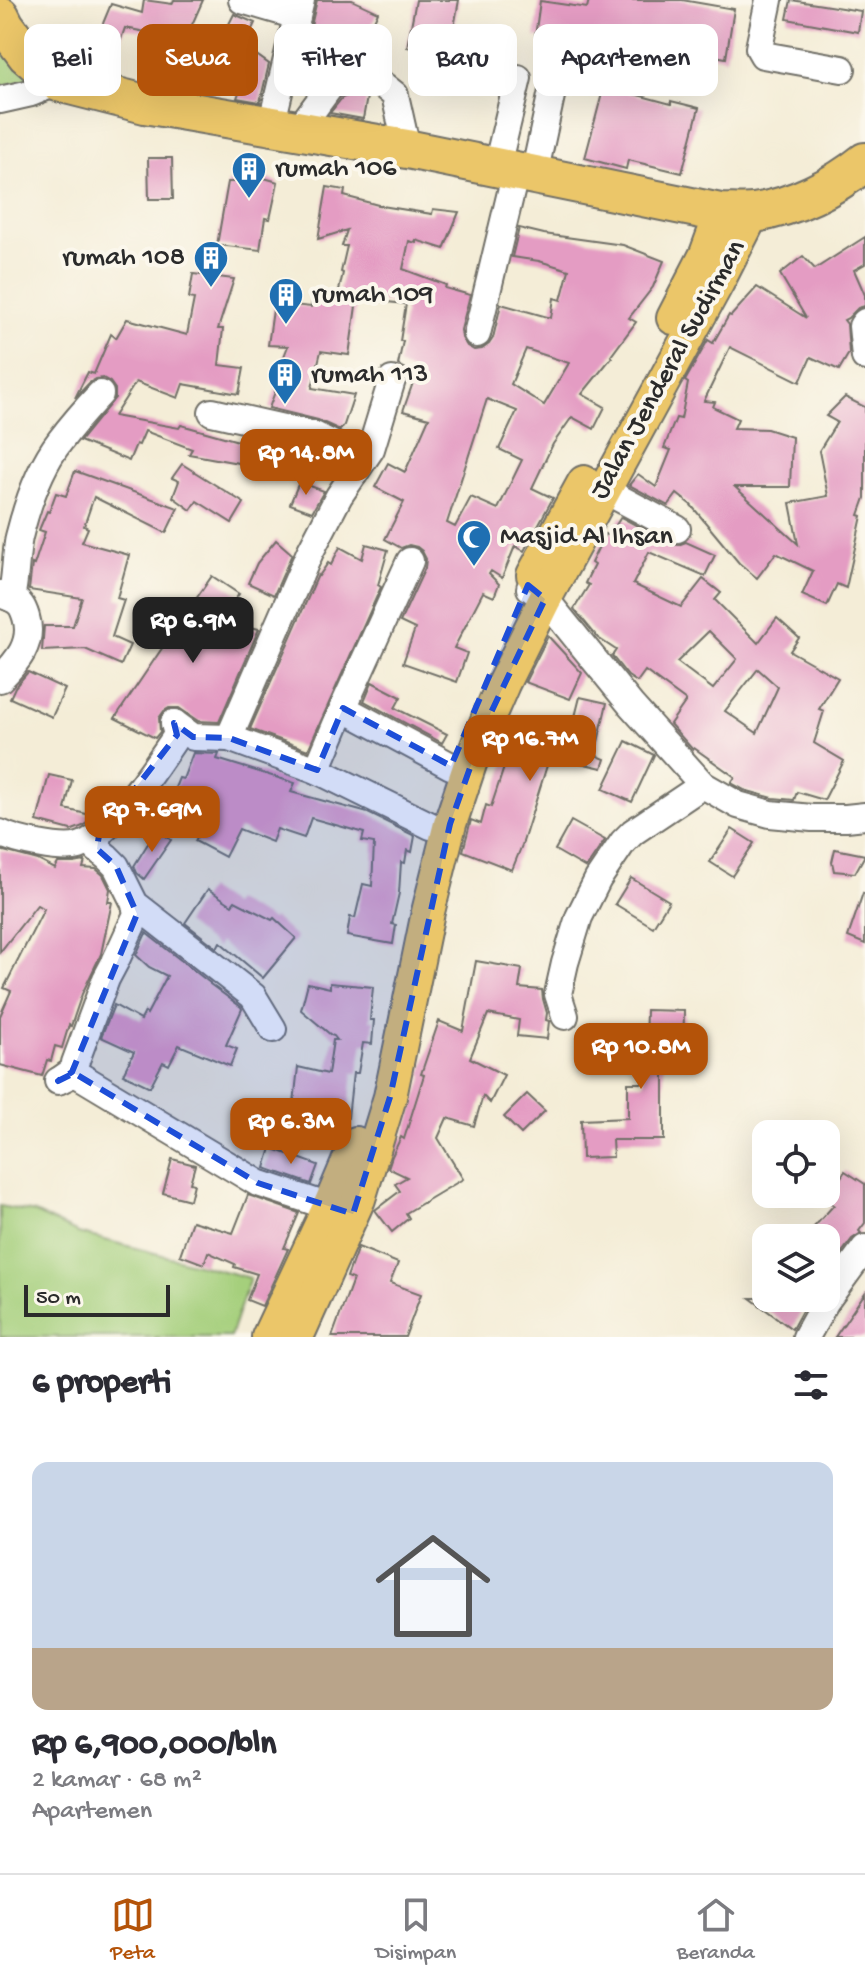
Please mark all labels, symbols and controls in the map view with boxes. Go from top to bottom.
chip: Beli [24,24,121,96]
chip: Sewa [137,24,258,96]
chip: Filter [274,24,392,96]
chip: Baru [408,24,517,96]
chip: Apartemen [533,24,718,96]
building icon: rumah 106 [230,150,268,200]
place label: rumah 106 [275,153,397,186]
street label: Jalan Jenderal Sudirman [584,234,754,505]
building icon: rumah 108 [192,239,230,289]
place label: rumah 108 [62,242,185,275]
building icon: rumah 109 [267,276,305,326]
place label: rumah 109 [312,279,433,312]
building icon: rumah 113 [266,356,304,406]
place label: rumah 113 [311,359,428,392]
pin: Rp 14.8M [223,429,389,497]
text: Rp 14.8M [258,439,354,470]
mosque icon: Masjid Al Ihsan [455,518,493,568]
place label: Masjid Al Ihsan [500,521,673,554]
pin: Rp 6.9M [119,597,267,665]
text: Rp 6.9M [151,607,235,638]
pin: Rp 16.7M [447,715,613,783]
text: Rp 16.7M [482,725,578,756]
pin: Rp 7.69M [69,786,235,854]
text: Rp 7.69M [103,796,201,827]
pin: Rp 10.8M [558,1023,724,1091]
text: Rp 10.8M [592,1033,690,1064]
pin: Rp 6.3M [217,1098,365,1166]
text: Rp 6.3M [248,1108,334,1139]
map controls [752,1120,840,1312]
button: locate [752,1120,840,1208]
button: layers [752,1224,840,1312]
scale bar [24,1281,170,1317]
text: 50 m [36,1286,81,1312]
icon: filters [789,1363,833,1407]
text: 6 properti [32,1365,171,1405]
icon: home [361,1514,505,1658]
text: Rp 6,900,000/bln [32,1726,277,1766]
text: 2 kamar · 68 m² [32,1766,202,1797]
text: Apartemen [32,1797,152,1828]
tab: Peta [110,1893,155,1967]
tab: Disimpan [375,1893,456,1967]
tab: Beranda [677,1893,755,1967]

